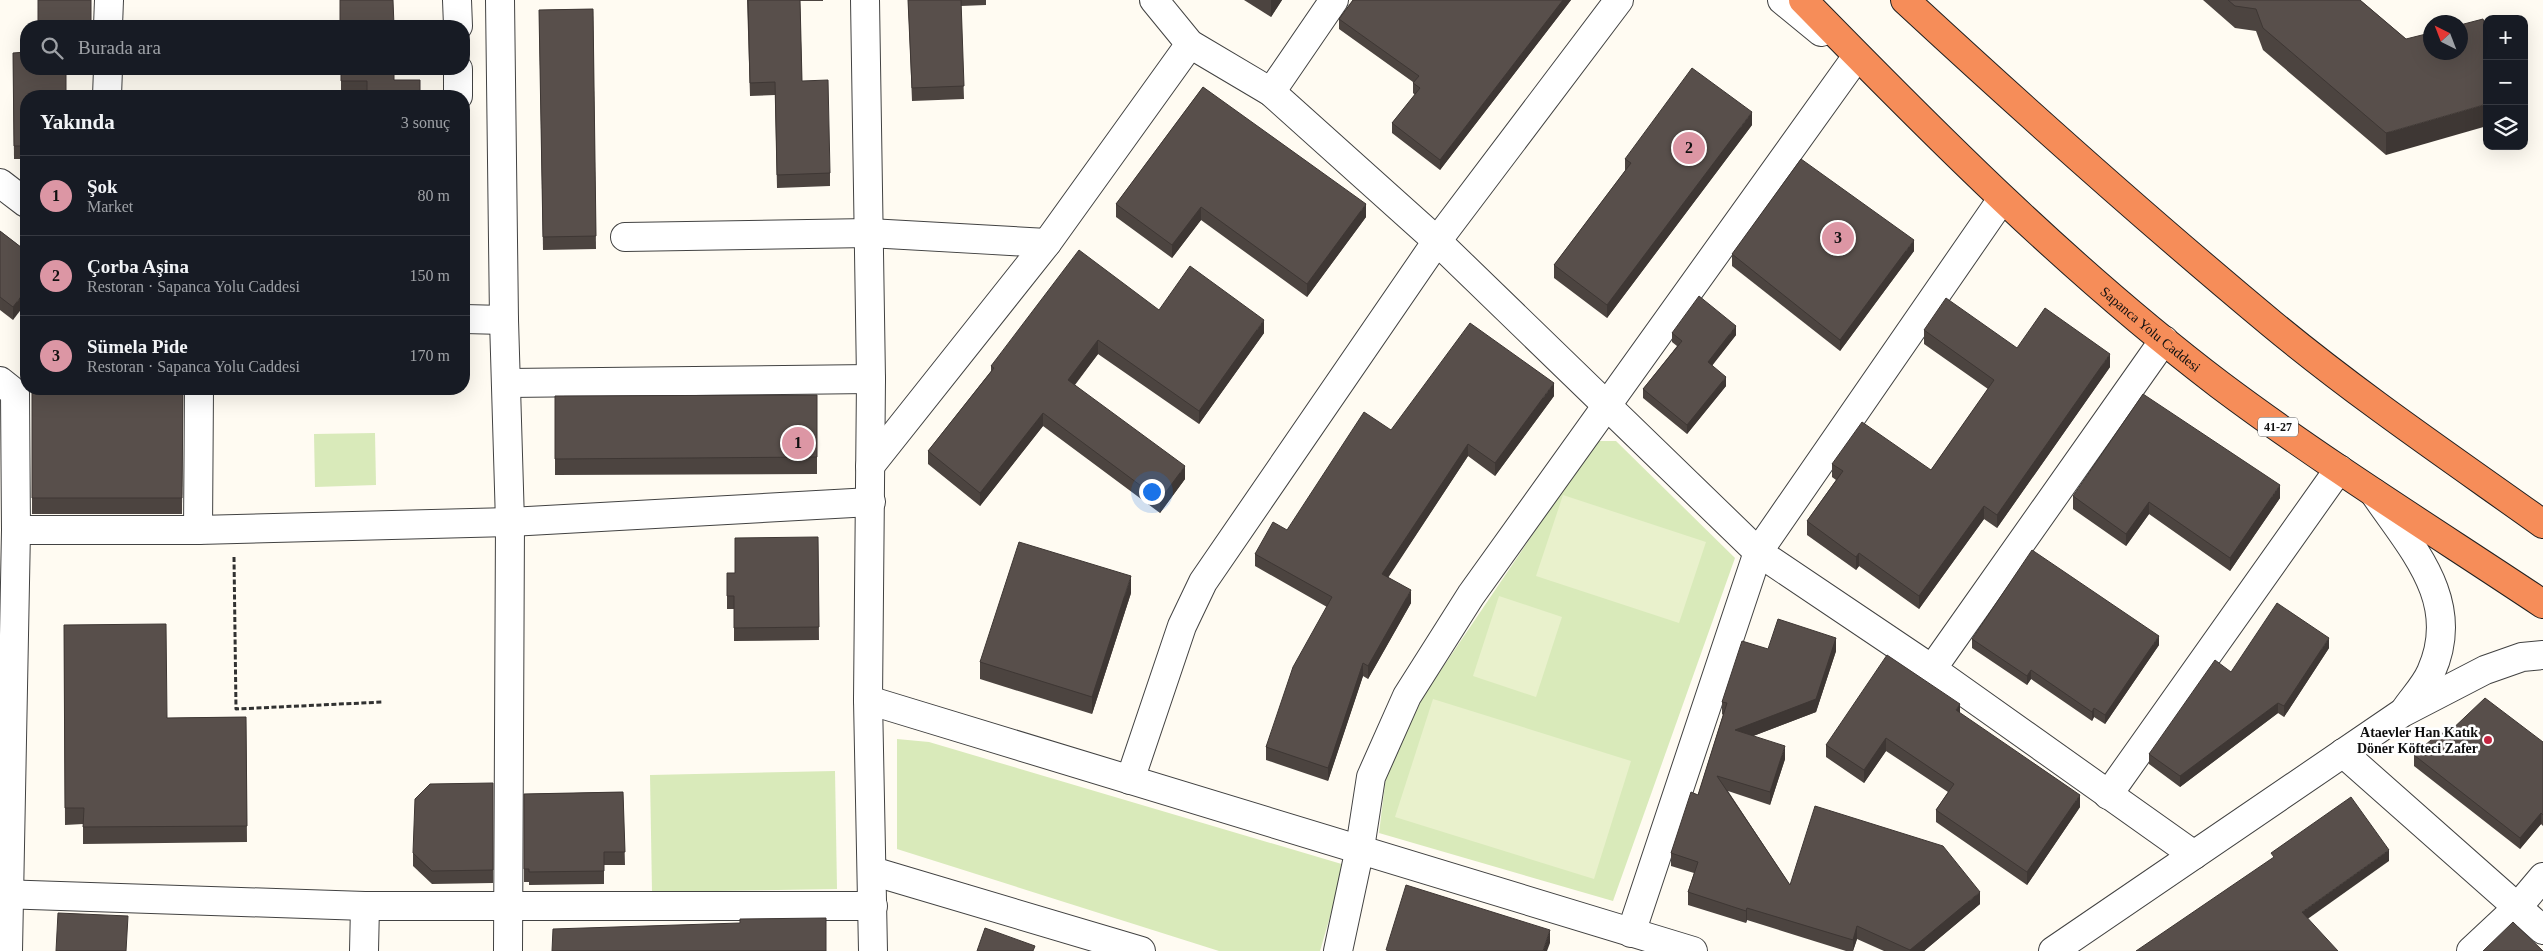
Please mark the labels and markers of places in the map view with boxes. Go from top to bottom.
pin: 2 [1673,129,1705,167]
pin: 3 [1822,219,1854,257]
pin: 1 [782,424,814,462]
place label: Ataevler Han Katık Döner Köfteci Zafer [2357,725,2478,756]
marker: Ataevler Han Katık Döner Köfteci Zafer [2482,734,2494,746]

